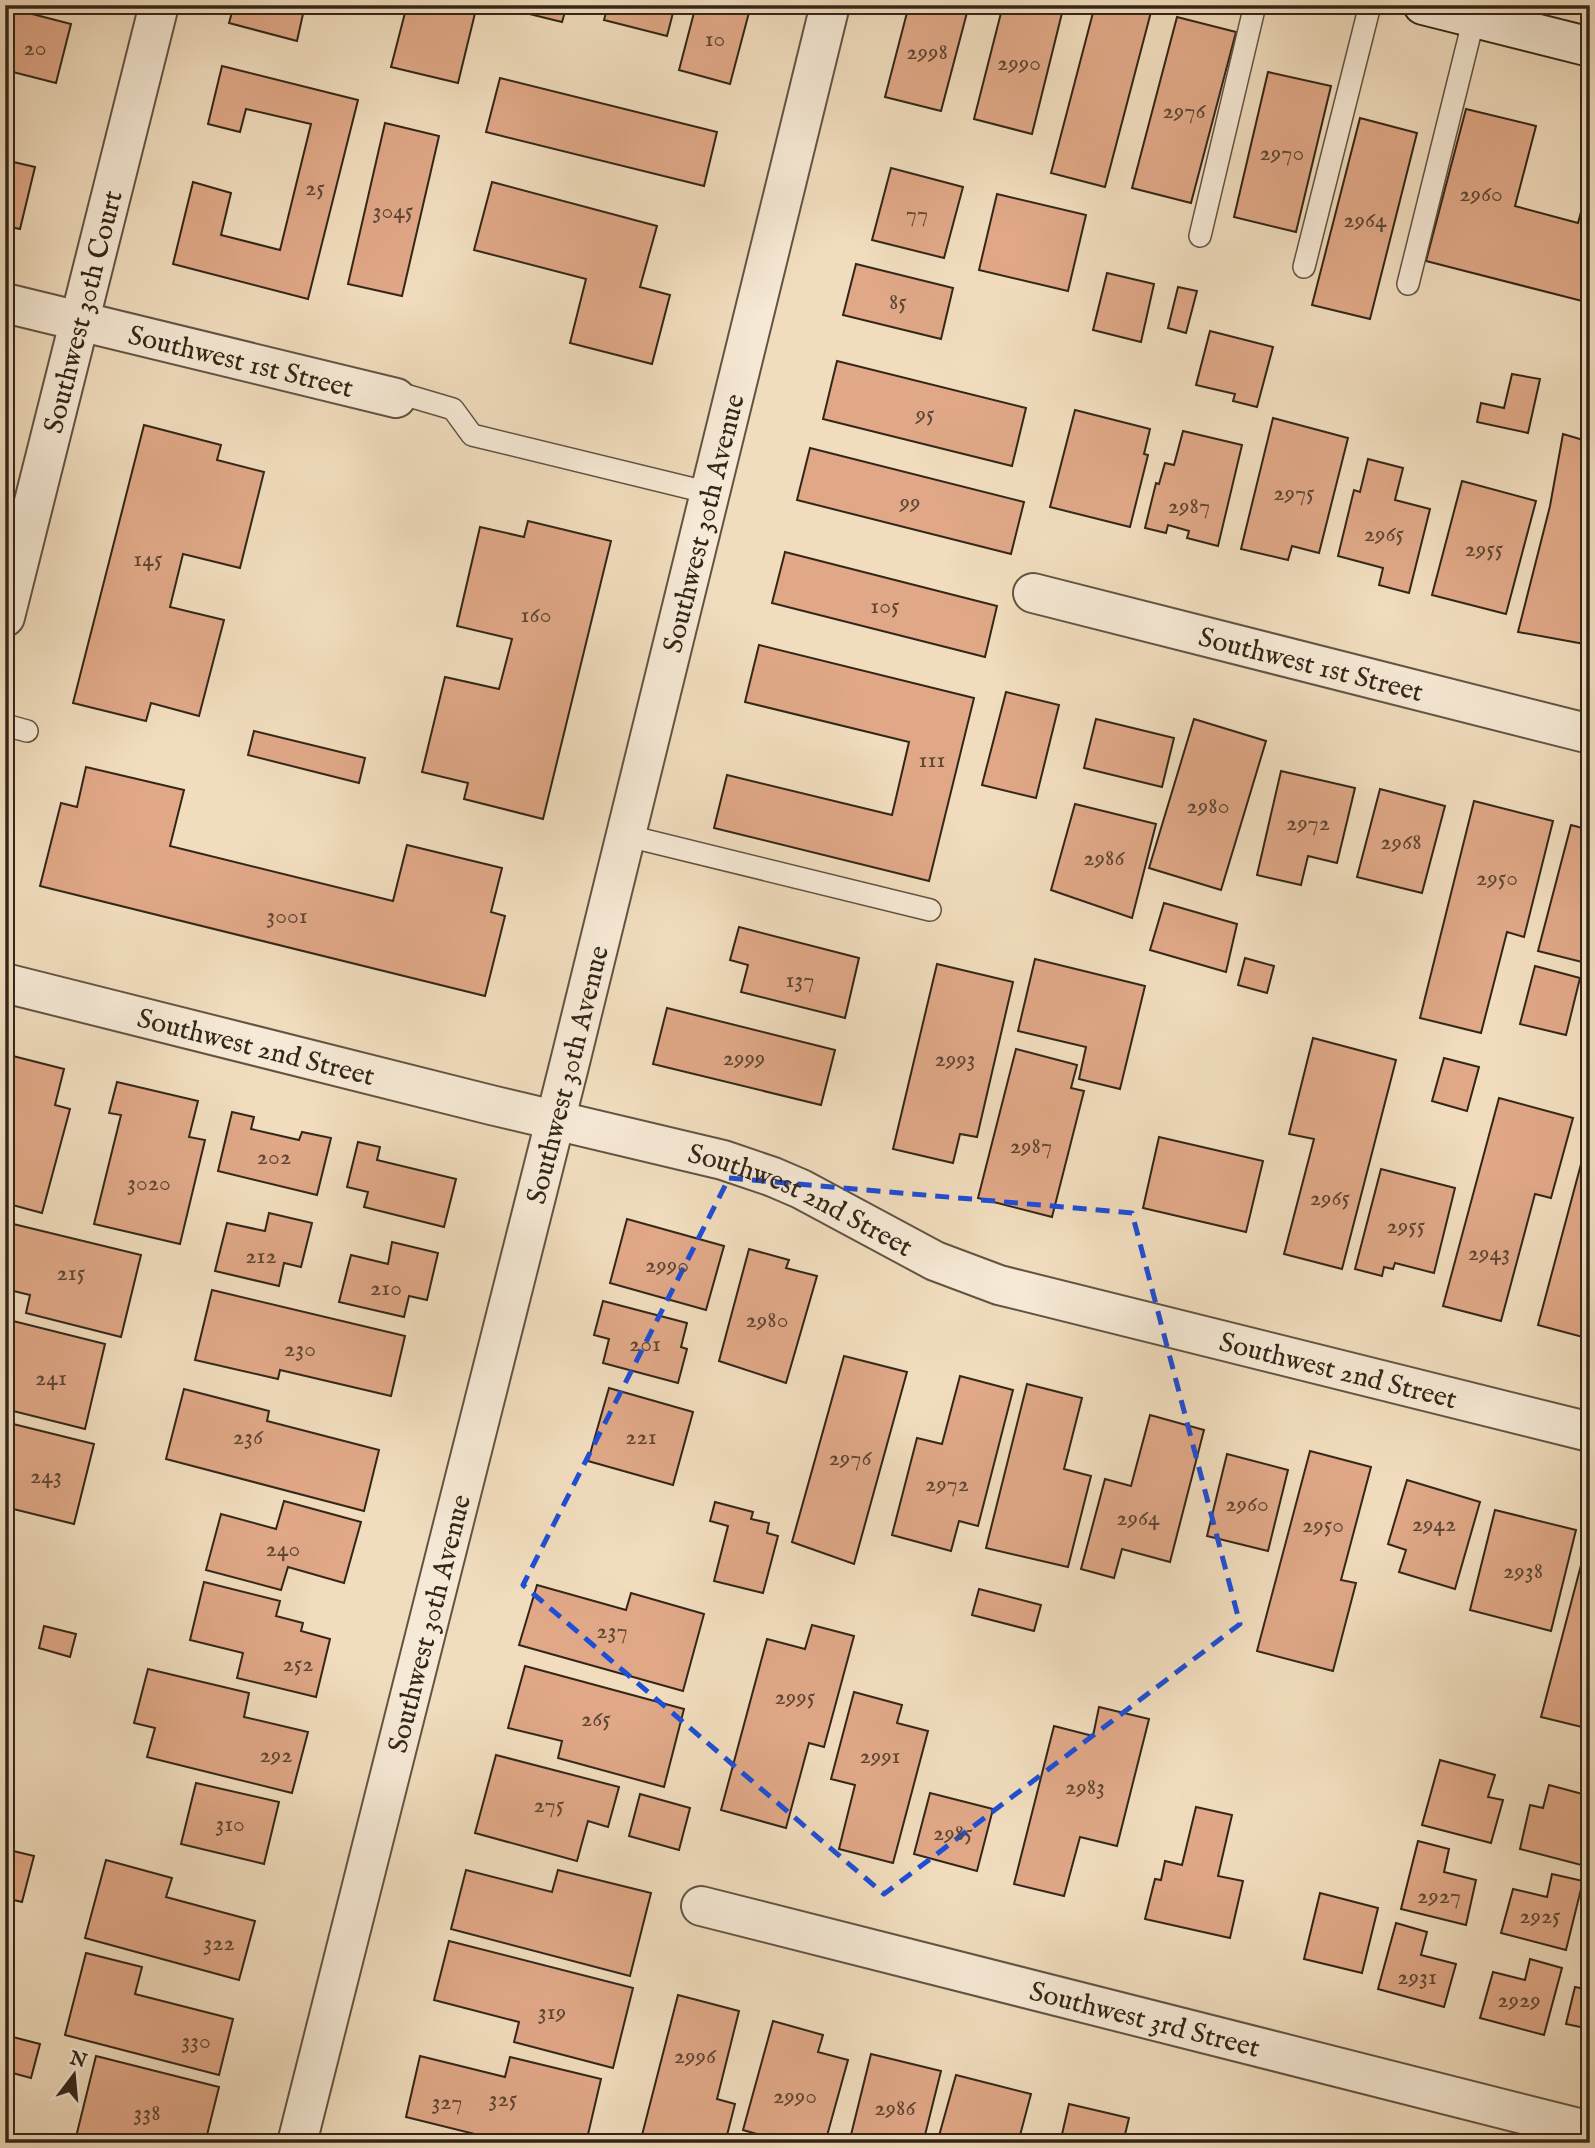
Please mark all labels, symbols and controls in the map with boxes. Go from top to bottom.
house number: 10 [705,24,725,55]
house number: 20 [23,33,47,64]
house number: 2998 [906,37,948,68]
house number: 2990 [997,48,1041,79]
house number: 2976 [1162,96,1206,127]
house number: 2970 [1260,138,1304,169]
house number: 25 [305,173,325,204]
house number: 2960 [1459,179,1503,210]
street label: Southwest 30th Court [37,187,132,437]
house number: 3045 [372,196,414,227]
house number: 77 [906,199,928,230]
house number: 2964 [1343,205,1387,236]
house number: 85 [889,287,907,318]
street label: Southwest 1st Street [124,319,357,407]
street label: Southwest 30th Avenue [656,391,754,657]
house number: 95 [914,399,935,430]
house number: 2975 [1273,478,1315,509]
house number: 99 [899,487,920,518]
house number: 2987 [1168,491,1210,522]
house number: 2965 [1364,519,1405,550]
house number: 2955 [1464,534,1504,565]
house number: 145 [133,544,163,575]
house number: 105 [870,591,900,622]
house number: 160 [521,600,551,631]
street label: Southwest 1st Street [1195,621,1427,711]
house number: 111 [919,745,945,776]
house number: 2980 [1187,791,1229,822]
house number: 2972 [1286,808,1330,839]
house number: 2968 [1380,827,1422,858]
house number: 2986 [1083,843,1126,874]
house number: 2950 [1476,863,1518,894]
house number: 3001 [266,901,308,932]
street label: Southwest 30th Avenue [520,942,618,1208]
house number: 137 [785,965,815,996]
street label: Southwest 2nd Street [133,1002,378,1095]
house number: 2999 [723,1043,765,1074]
house number: 2993 [934,1044,976,1075]
house number: 2987 [1010,1131,1052,1162]
street label: Southwest 2nd Street [684,1137,918,1266]
house number: 202 [257,1142,291,1173]
house number: 3020 [127,1168,171,1199]
house number: 2965 [1310,1183,1351,1214]
house number: 2955 [1386,1211,1426,1242]
house number: 2943 [1468,1238,1510,1269]
house number: 212 [245,1241,277,1272]
house number: 2990 [645,1250,689,1281]
house number: 215 [57,1258,86,1289]
house number: 210 [370,1273,402,1304]
house number: 2980 [746,1305,788,1336]
street label: Southwest 2nd Street [1215,1325,1461,1418]
house number: 201 [629,1329,661,1360]
house number: 230 [284,1334,316,1365]
house number: 241 [35,1363,67,1394]
house number: 236 [233,1422,264,1453]
house number: 221 [625,1422,657,1453]
house number: 2976 [828,1443,872,1474]
house number: 243 [30,1461,62,1492]
house number: 2972 [925,1469,969,1500]
house number: 2960 [1225,1489,1269,1520]
street label: Southwest 30th Avenue [381,1491,480,1757]
house number: 2964 [1116,1503,1160,1534]
house number: 2942 [1412,1509,1456,1540]
house number: 2950 [1302,1510,1344,1541]
house number: 240 [266,1534,300,1565]
house number: 2938 [1503,1556,1543,1587]
house number: 237 [596,1616,628,1647]
house number: 252 [282,1649,314,1680]
house number: 2995 [775,1682,816,1713]
house number: 265 [581,1704,611,1735]
house number: 292 [260,1740,293,1771]
house number: 2991 [859,1741,901,1772]
house number: 2983 [1065,1772,1105,1803]
house number: 275 [534,1790,565,1821]
house number: 310 [215,1809,245,1840]
house number: 2985 [933,1818,973,1849]
house number: 2927 [1417,1881,1461,1912]
house number: 2925 [1519,1901,1561,1932]
house number: 322 [203,1928,235,1959]
house number: 2931 [1397,1962,1437,1993]
street label: Southwest 3rd Street [1026,1975,1264,2067]
house number: 2929 [1497,1985,1541,2016]
house number: 319 [538,1997,566,2028]
house number: 330 [181,2026,211,2057]
north arrow [38,2039,108,2110]
house number: 2996 [674,2041,717,2072]
text: N [66,2047,90,2075]
house number: 2990 [773,2081,817,2112]
house number: 325 [489,2084,518,2115]
house number: 327 [431,2087,463,2118]
house number: 2986 [874,2093,917,2124]
house number: 338 [133,2098,161,2129]

